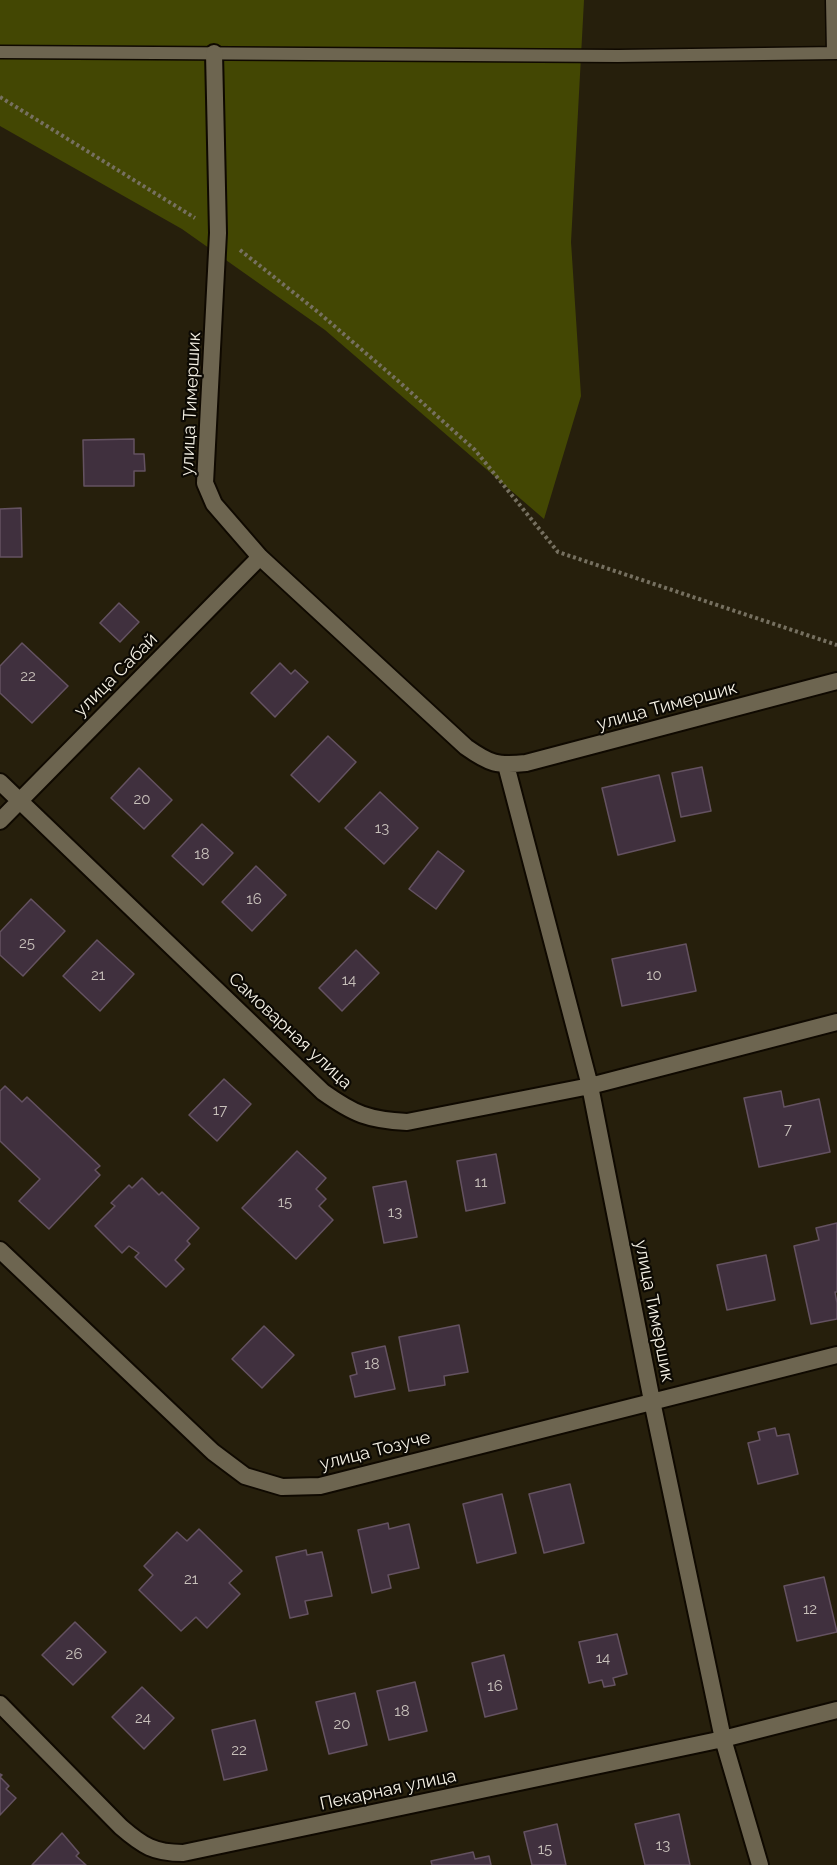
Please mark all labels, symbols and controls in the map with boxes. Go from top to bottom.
street label: улица Тимершик [176,331,206,477]
street label: улица Сабай [70,629,162,721]
house number: 22 [20,667,36,685]
street label: улица Тимершик [595,677,739,735]
house number: 20 [134,790,150,808]
house number: 13 [375,819,389,837]
house number: 18 [194,845,210,863]
house number: 16 [246,890,262,908]
house number: 25 [19,934,35,952]
house number: 21 [91,966,105,984]
house number: 10 [646,966,662,984]
street label: Самоварная улица [224,968,356,1094]
house number: 14 [342,971,356,989]
house number: 17 [213,1101,227,1119]
house number: 7 [784,1120,792,1138]
house number: 11 [475,1173,487,1191]
house number: 15 [278,1193,292,1211]
house number: 13 [388,1203,402,1221]
street label: улица Тимершик [630,1238,678,1384]
house number: 18 [364,1355,380,1373]
street label: улица Тозуче [318,1427,432,1475]
house number: 21 [184,1570,198,1588]
house number: 12 [803,1600,817,1618]
house number: 26 [66,1645,82,1663]
house number: 14 [596,1649,610,1667]
house number: 16 [487,1677,503,1695]
house number: 18 [394,1702,410,1720]
house number: 24 [135,1709,151,1727]
house number: 20 [334,1715,350,1733]
house number: 22 [231,1741,247,1759]
street label: Пекарная улица [318,1765,458,1815]
house number: 13 [656,1836,670,1854]
house number: 15 [538,1840,552,1858]

